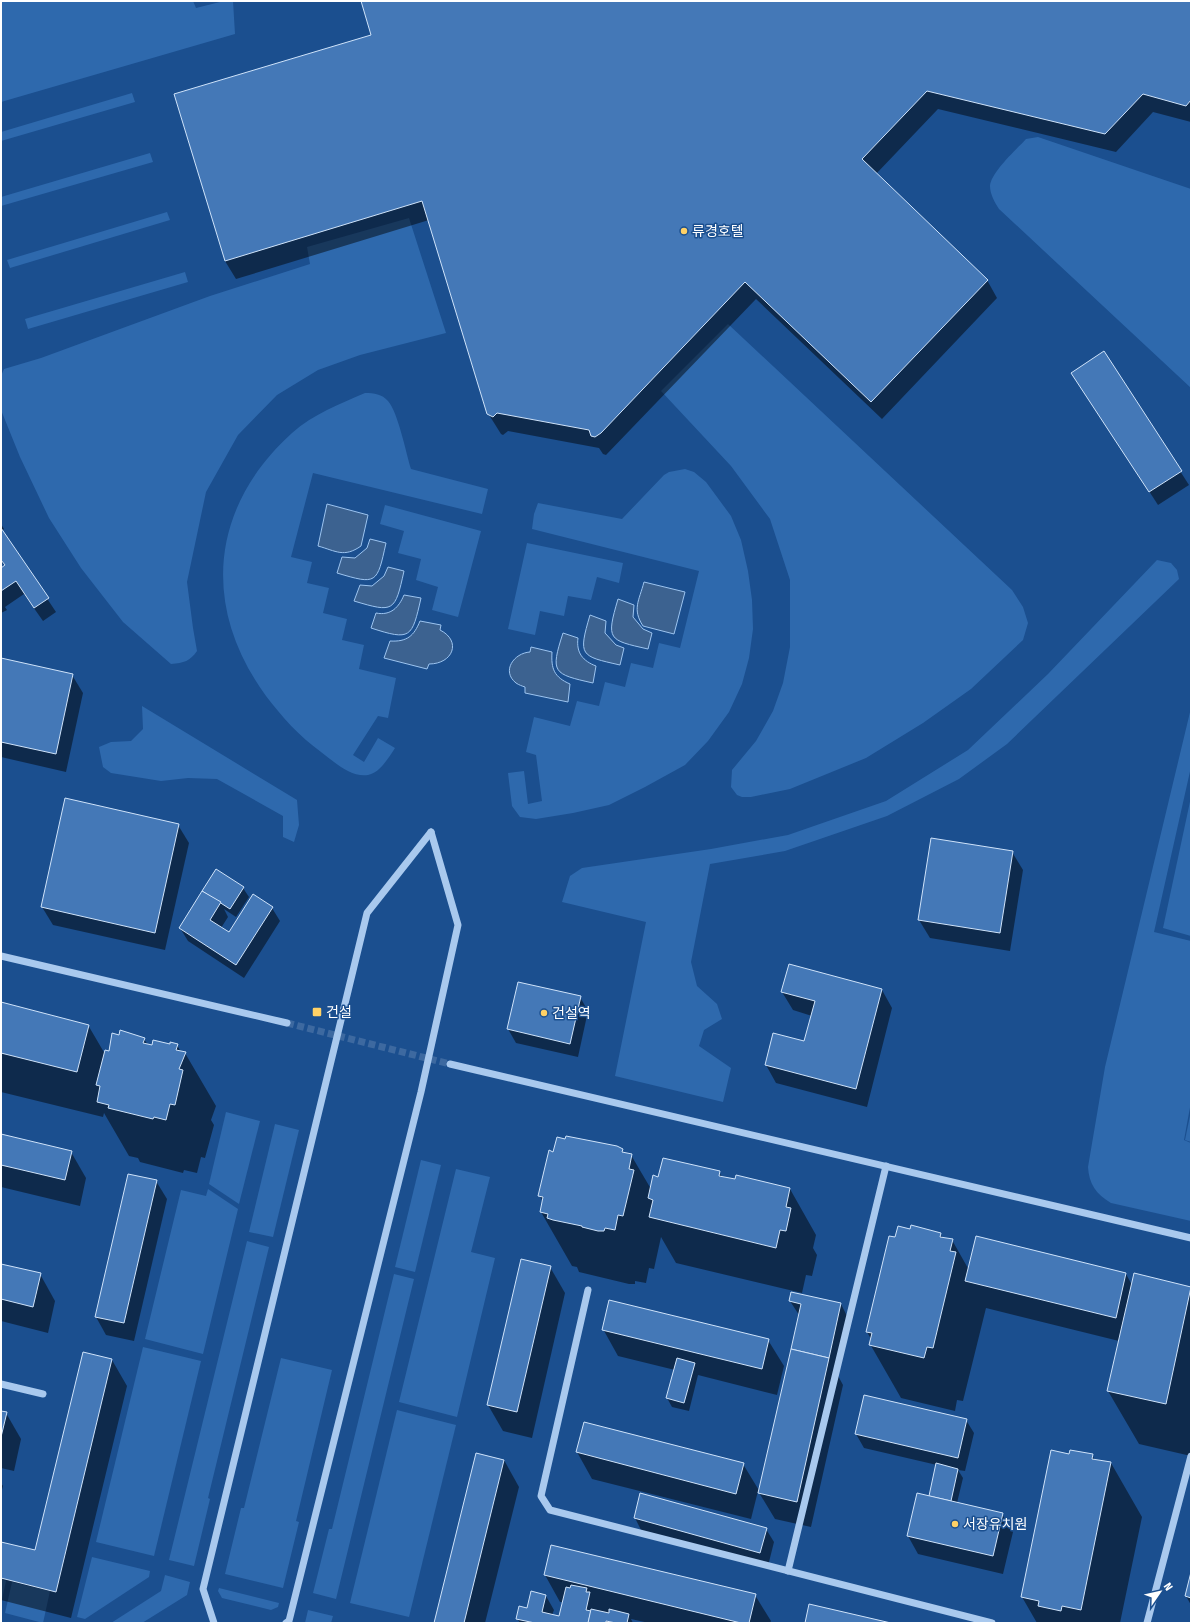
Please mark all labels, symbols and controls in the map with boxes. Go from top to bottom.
place label: 류경호텔 [692,223,744,240]
marker: 류경호텔 [679,226,689,236]
place label: 건설 [326,1004,352,1021]
place label: 건설역 [552,1005,591,1022]
marker: 건설 [311,1006,323,1018]
marker: 건설역 [539,1008,549,1018]
place label: 서장유치원 [963,1516,1027,1533]
marker: 서장유치원 [950,1519,960,1529]
north arrow [1140,1572,1180,1612]
text: N [1161,1580,1175,1593]

